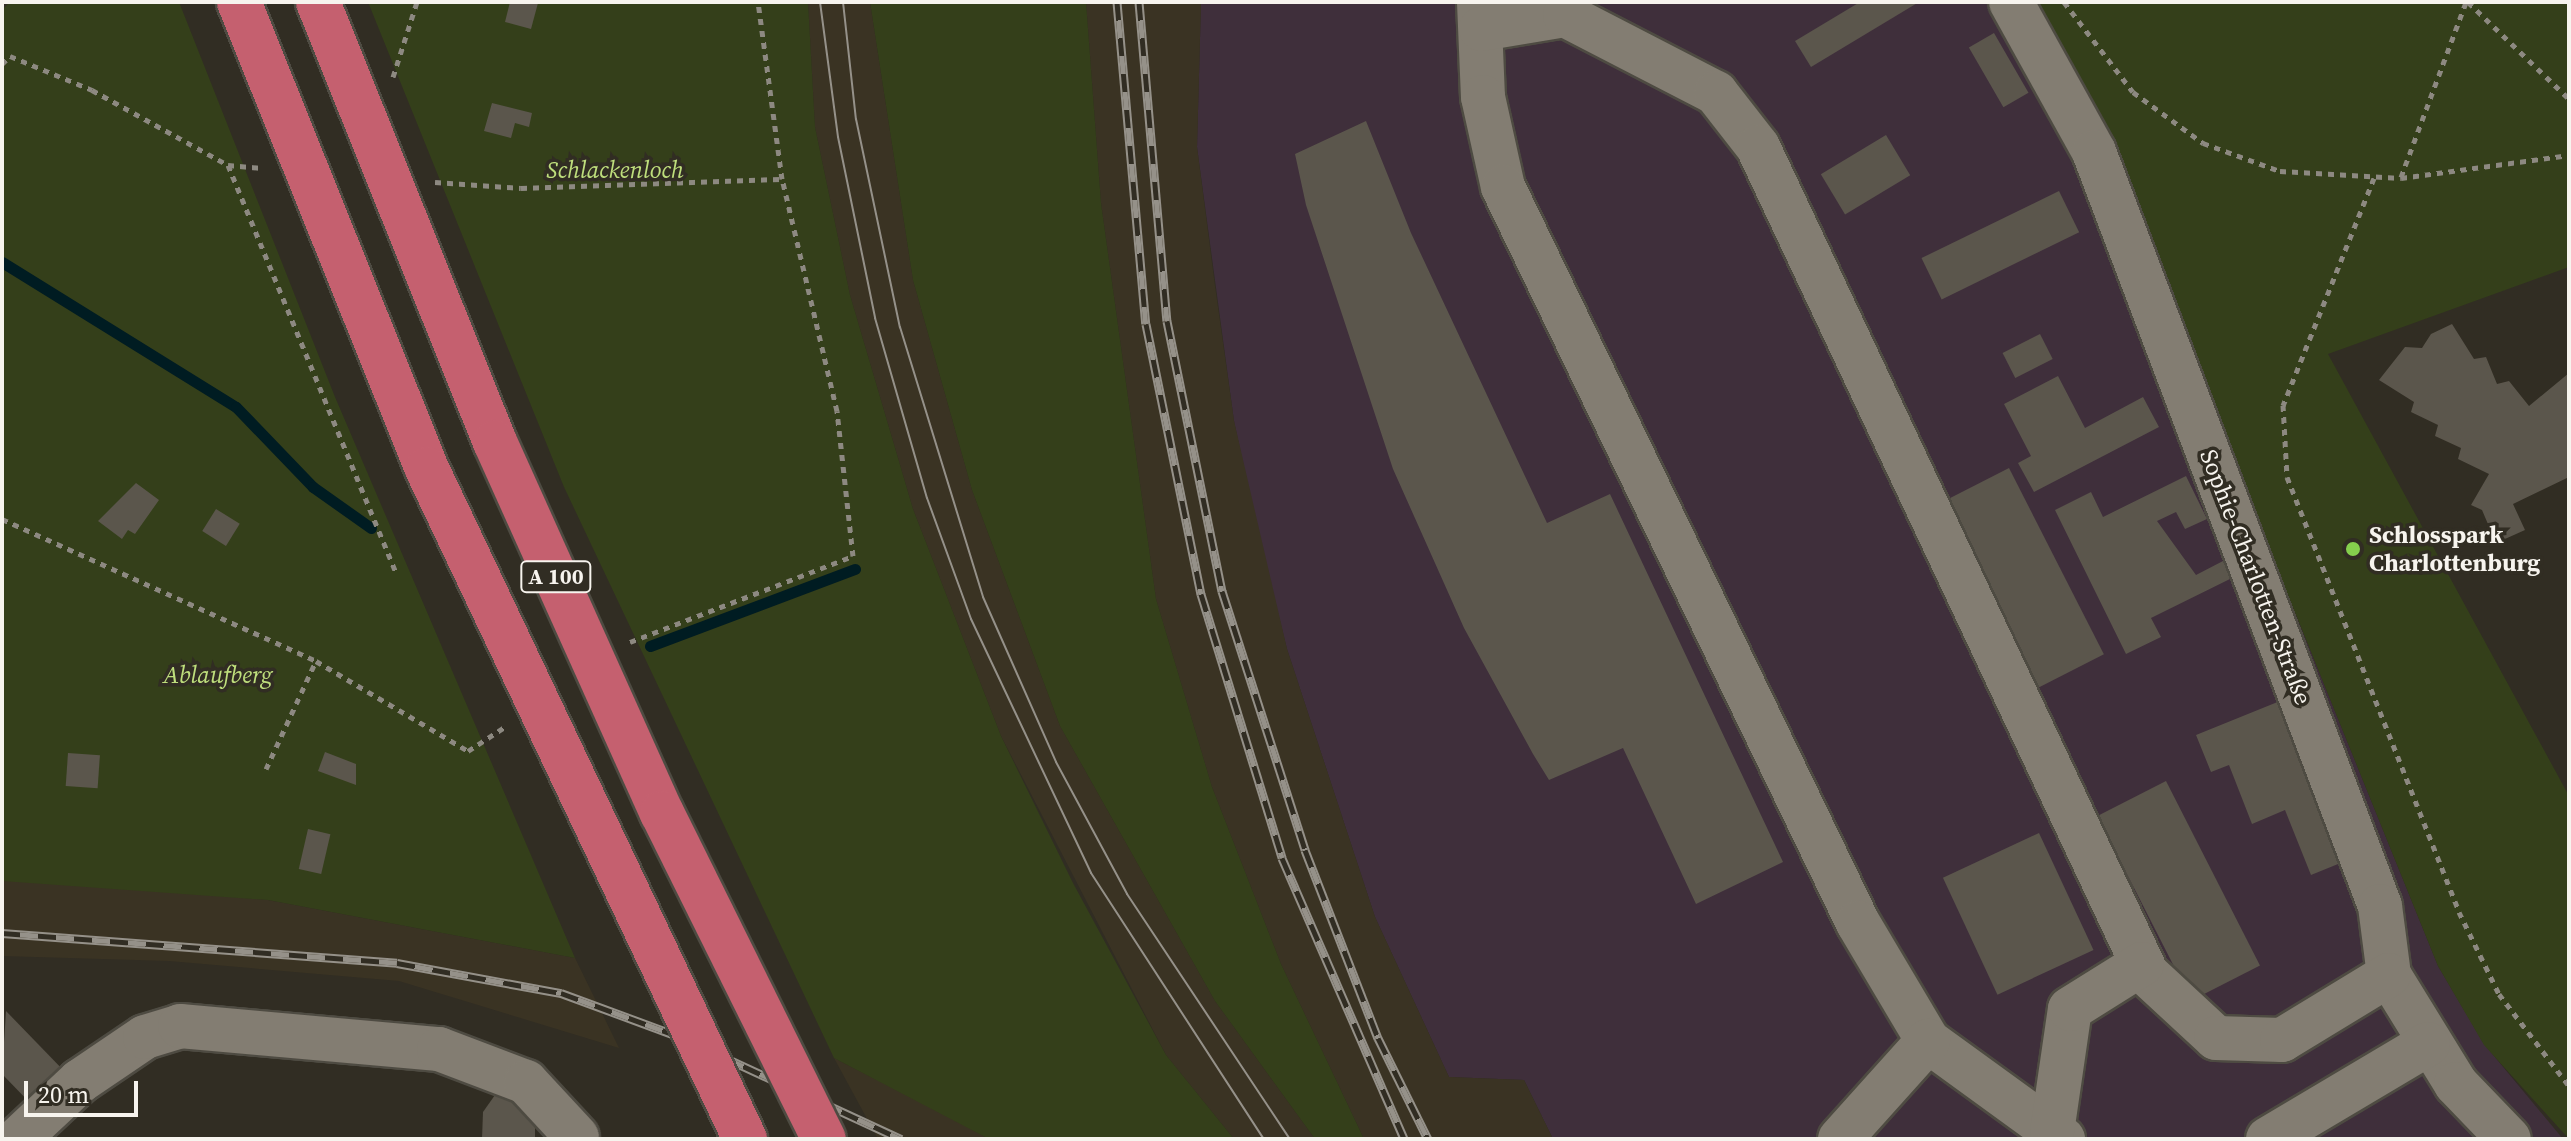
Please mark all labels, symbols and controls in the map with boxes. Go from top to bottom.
park label: Schlackenloch [546,156,684,184]
street label: Sophie-Charlotten-Straße [2194,445,2318,709]
place label: Schlosspark Charlottenburg [2369,521,2540,577]
marker: Schlosspark Charlottenburg [2344,540,2362,558]
road number: A 100 [520,559,592,595]
park label: Ablaufberg [163,661,273,689]
scale bar [28,1065,142,1115]
text: 20 m [38,1078,89,1111]

